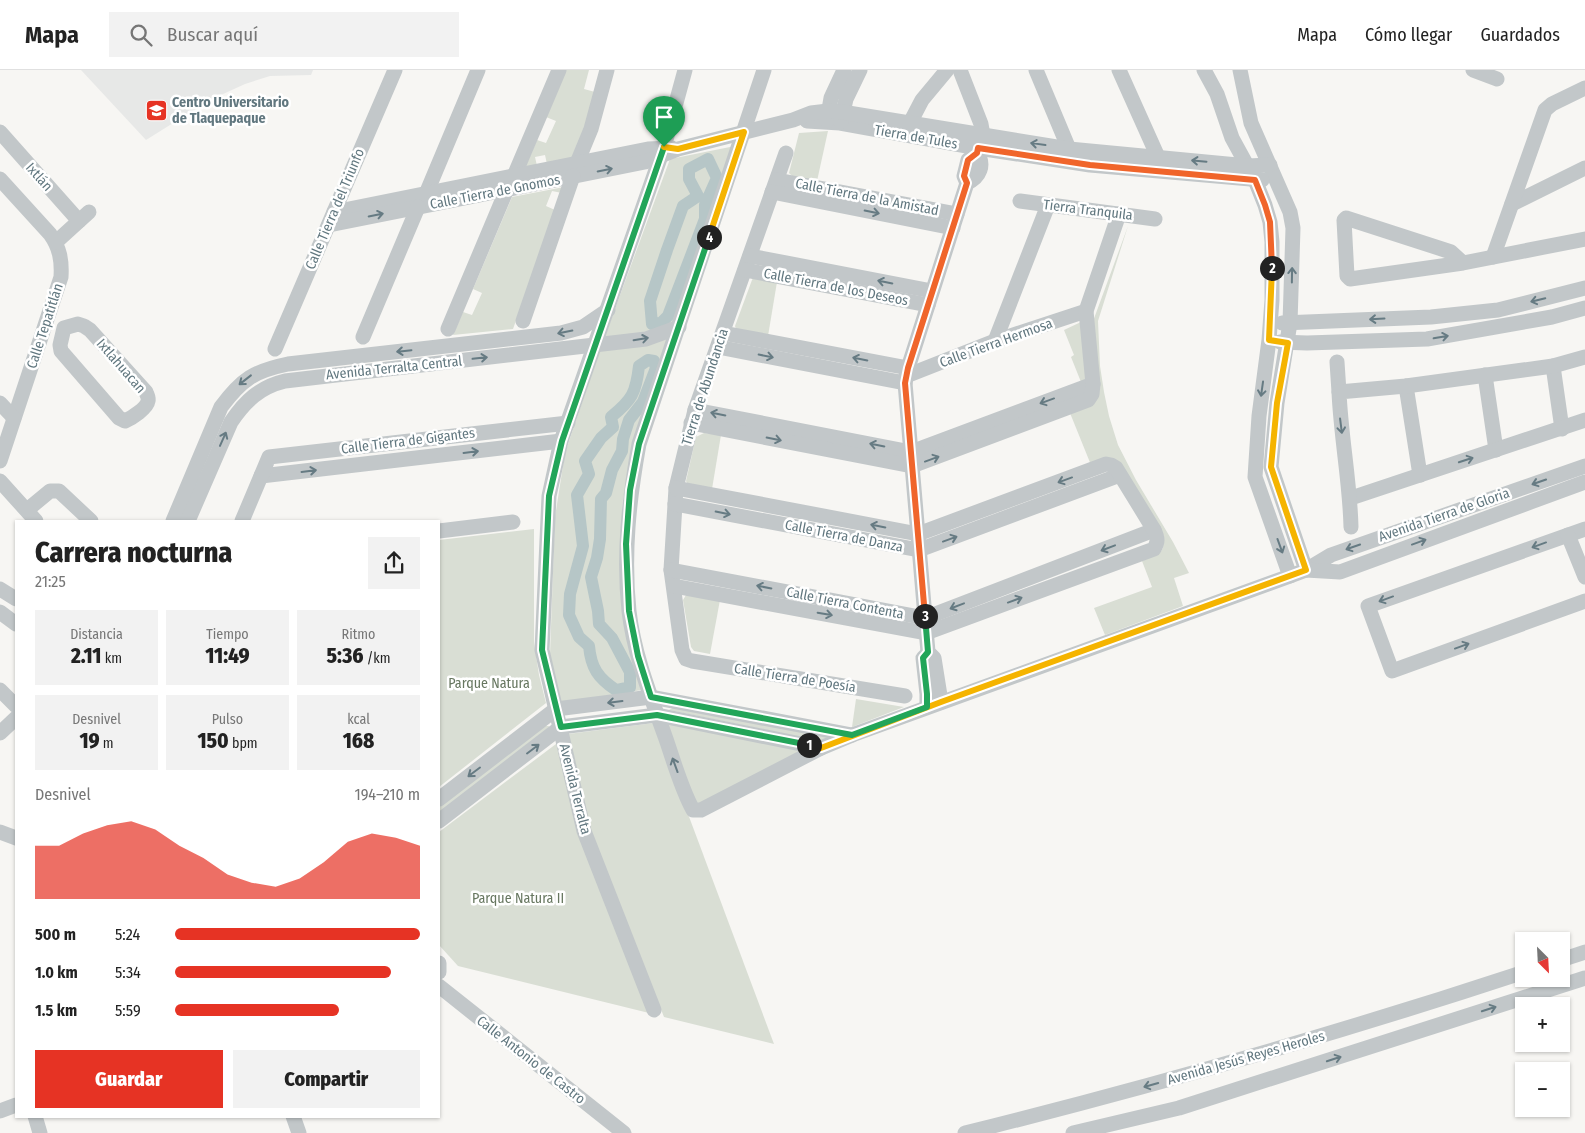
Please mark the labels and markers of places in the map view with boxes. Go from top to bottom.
place label: Centro Universitario de Tlaquepaque [172,94,290,127]
pin [643,96,685,147]
school or university icon: Centro Universitario de Tlaquepaque [144,98,168,122]
pin: 4 [696,224,722,250]
pin: 2 [1260,256,1284,280]
pin: 3 [912,604,938,628]
pin: 1 [796,732,822,758]

